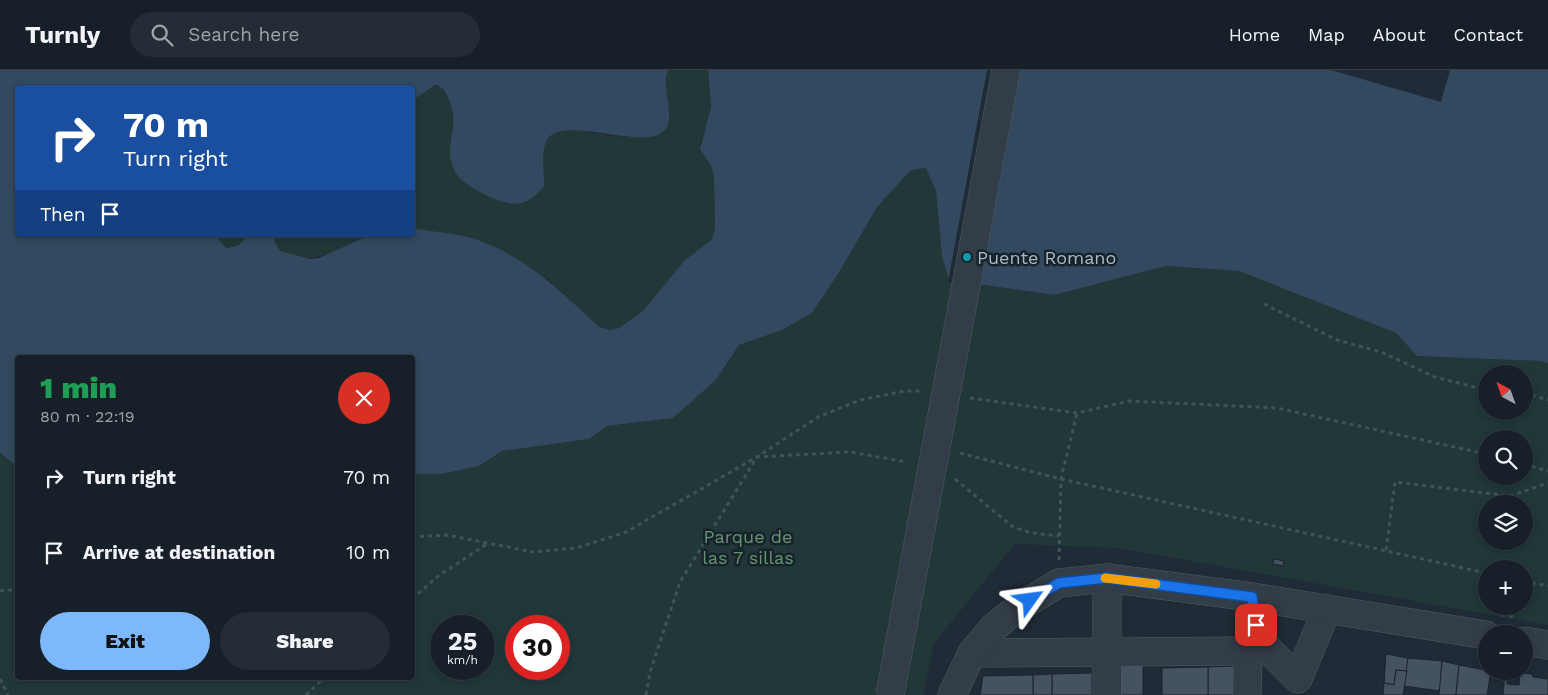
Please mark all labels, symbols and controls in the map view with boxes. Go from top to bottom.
search box [130,12,480,57]
text: Turnly [25,21,100,49]
icon: search [148,21,176,49]
text: Search here [188,23,300,46]
text: Home [1229,24,1280,45]
text: Map [1308,24,1345,45]
text: About [1373,24,1425,45]
text: Contact [1453,24,1523,45]
text: 70 m [123,104,209,146]
icon: right [40,105,105,170]
text: Turn right [123,146,228,171]
icon: arrive [96,200,124,228]
text: Then [40,203,86,226]
place label: Puente Romano [977,247,1116,268]
marker: Puente Romano [961,251,973,263]
north arrow [1478,365,1532,420]
map controls [1478,365,1533,680]
text: 1 min [40,370,117,405]
button: close [338,372,390,424]
text: 80 m · 22:19 [40,407,135,426]
button: search [1478,430,1533,485]
icon: right [40,464,68,492]
text: Turn right [83,466,176,489]
text: 70 m [343,466,390,489]
button: layers [1478,495,1533,550]
park label: Parque de las 7 sillas [702,526,794,568]
icon: arrive [40,539,68,567]
text: Arrive at destination [83,541,275,564]
text: 10 m [346,541,390,564]
button: + [1478,560,1533,615]
position arrow [1003,573,1055,625]
pin [1235,604,1277,646]
icon: arrive [1242,611,1270,639]
button: Exit [40,612,210,670]
button: Share [220,612,390,670]
speed limit sign: 30 [505,615,570,680]
button: − [1478,625,1533,680]
text: 25 [448,627,477,656]
text: km/h [447,653,478,667]

